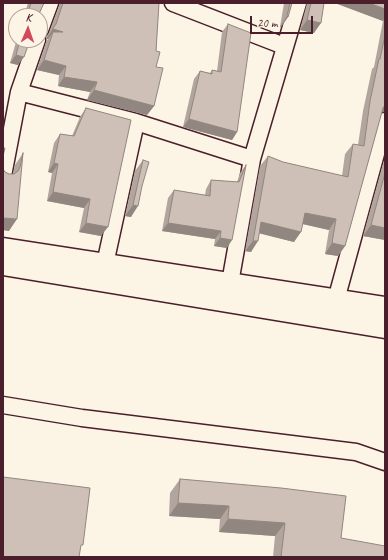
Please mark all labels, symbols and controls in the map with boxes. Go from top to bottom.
north arrow [8,8,48,48]
scale bar [252,8,315,34]
text: K [25,10,31,24]
text: 20 m [257,15,277,31]

